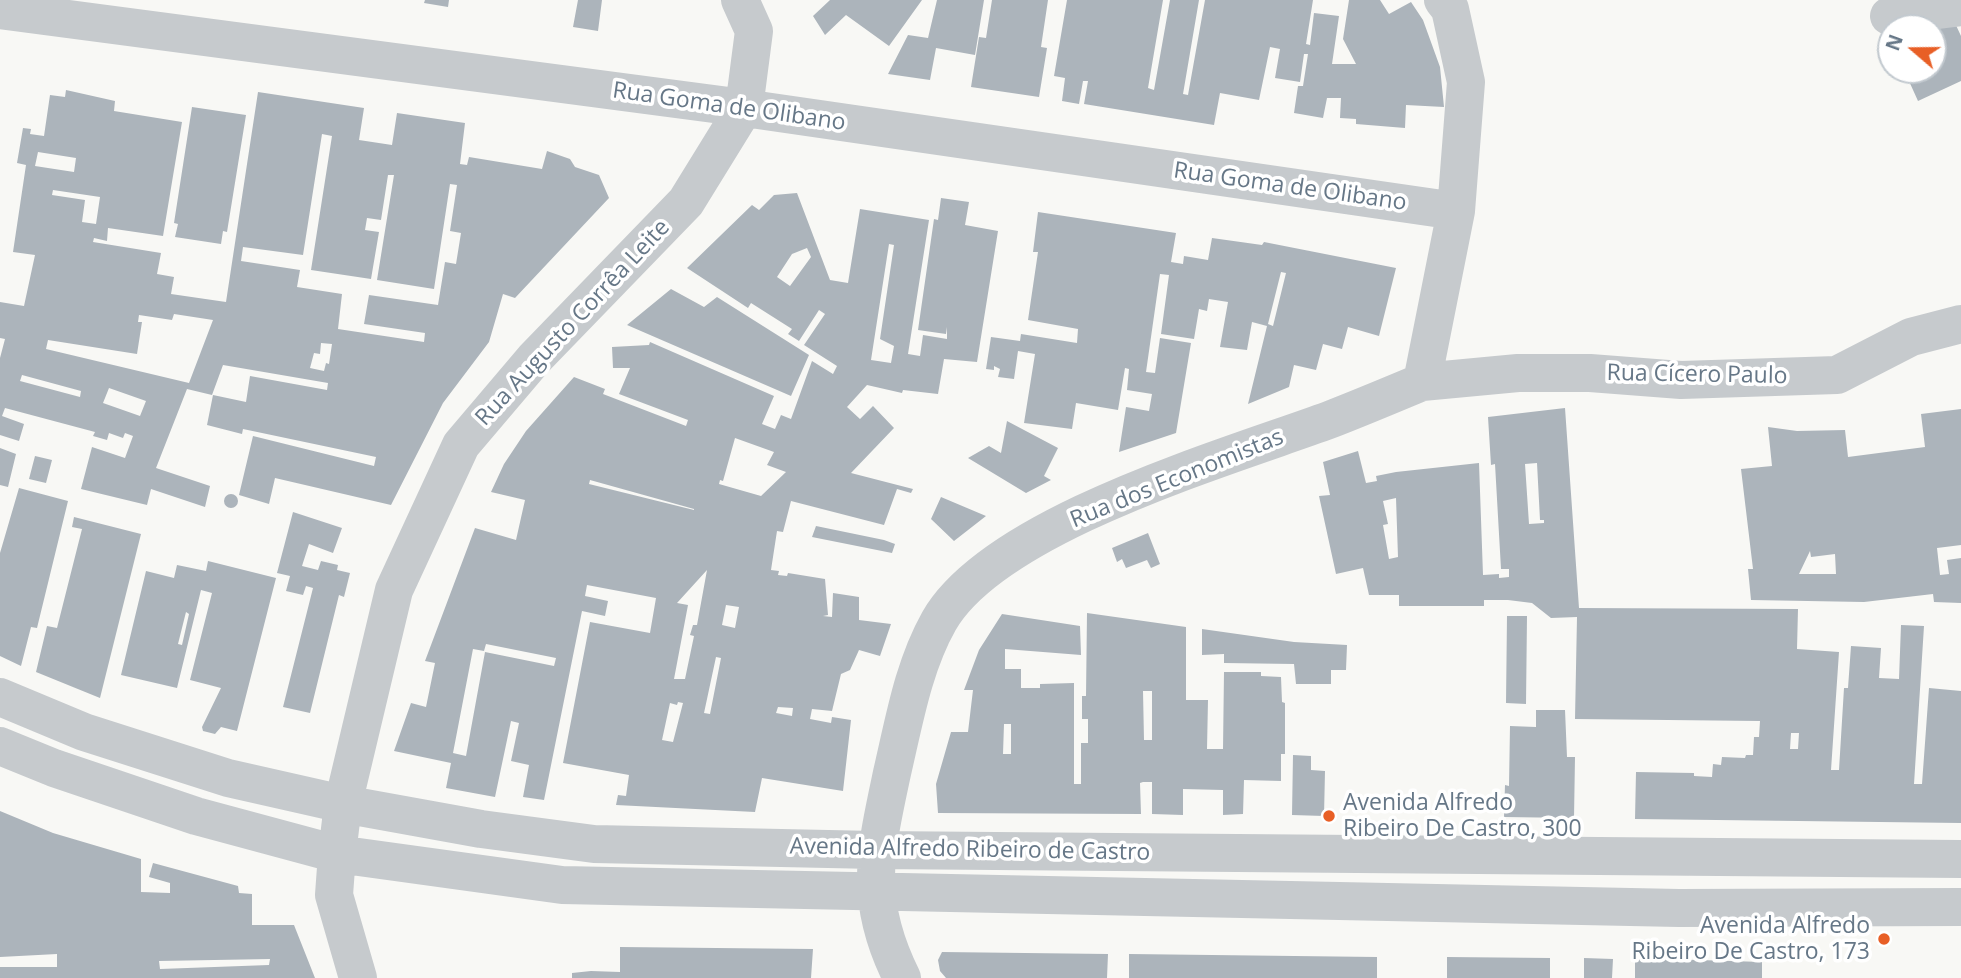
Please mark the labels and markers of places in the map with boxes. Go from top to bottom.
place label: Avenida Alfredo Ribeiro De Castro, 300 [1343,789,1582,843]
marker: Avenida Alfredo Ribeiro De Castro, 300 [1321,808,1337,824]
place label: Avenida Alfredo Ribeiro De Castro, 173 [1631,912,1870,966]
marker: Avenida Alfredo Ribeiro De Castro, 173 [1876,931,1892,947]

